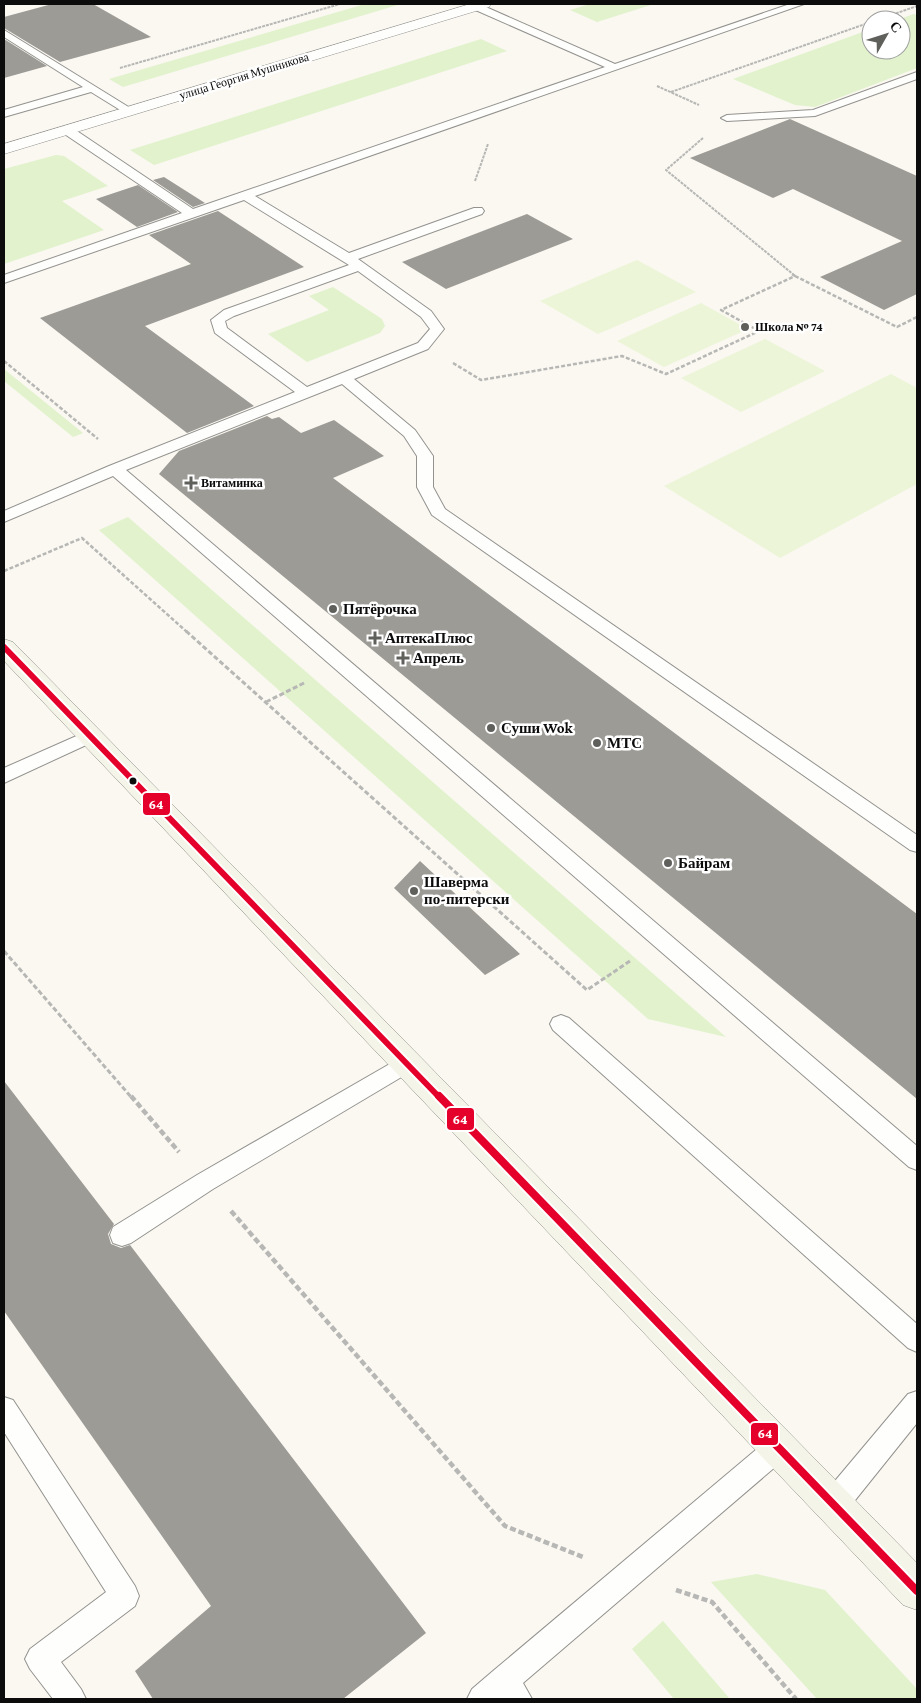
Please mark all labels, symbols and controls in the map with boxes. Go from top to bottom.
north arrow [861,10,911,60]
text: С [887,18,906,36]
street label: улица Георгия Мушникова [177,49,311,102]
place label: Школа № 74 [755,320,823,334]
marker: Школа № 74 [739,321,751,333]
place label: Витаминка [201,476,263,490]
marker: Витаминка [185,477,197,489]
place label: Пятёрочка [343,601,417,617]
marker: Пятёрочка [327,603,339,615]
place label: АптекаПлюс [385,630,473,646]
marker: АптекаПлюс [369,632,381,644]
place label: Апрель [413,650,464,666]
marker: Апрель [397,652,409,664]
place label: Суши Wok [501,720,573,736]
marker: Суши Wok [485,722,497,734]
place label: МТС [607,735,642,751]
marker: МТС [591,737,603,749]
unlabelled marker [128,776,138,786]
line badge: 64 [142,792,171,816]
text: 64 [148,796,164,812]
place label: Байрам [678,855,730,871]
marker: Байрам [662,857,674,869]
place label: Шаверма по-питерски [424,874,510,907]
marker: Шаверма по-питерски [408,885,420,897]
line badge: 64 [446,1107,475,1131]
text: 64 [452,1111,468,1127]
line badge: 64 [750,1422,779,1446]
text: 64 [757,1425,773,1441]

